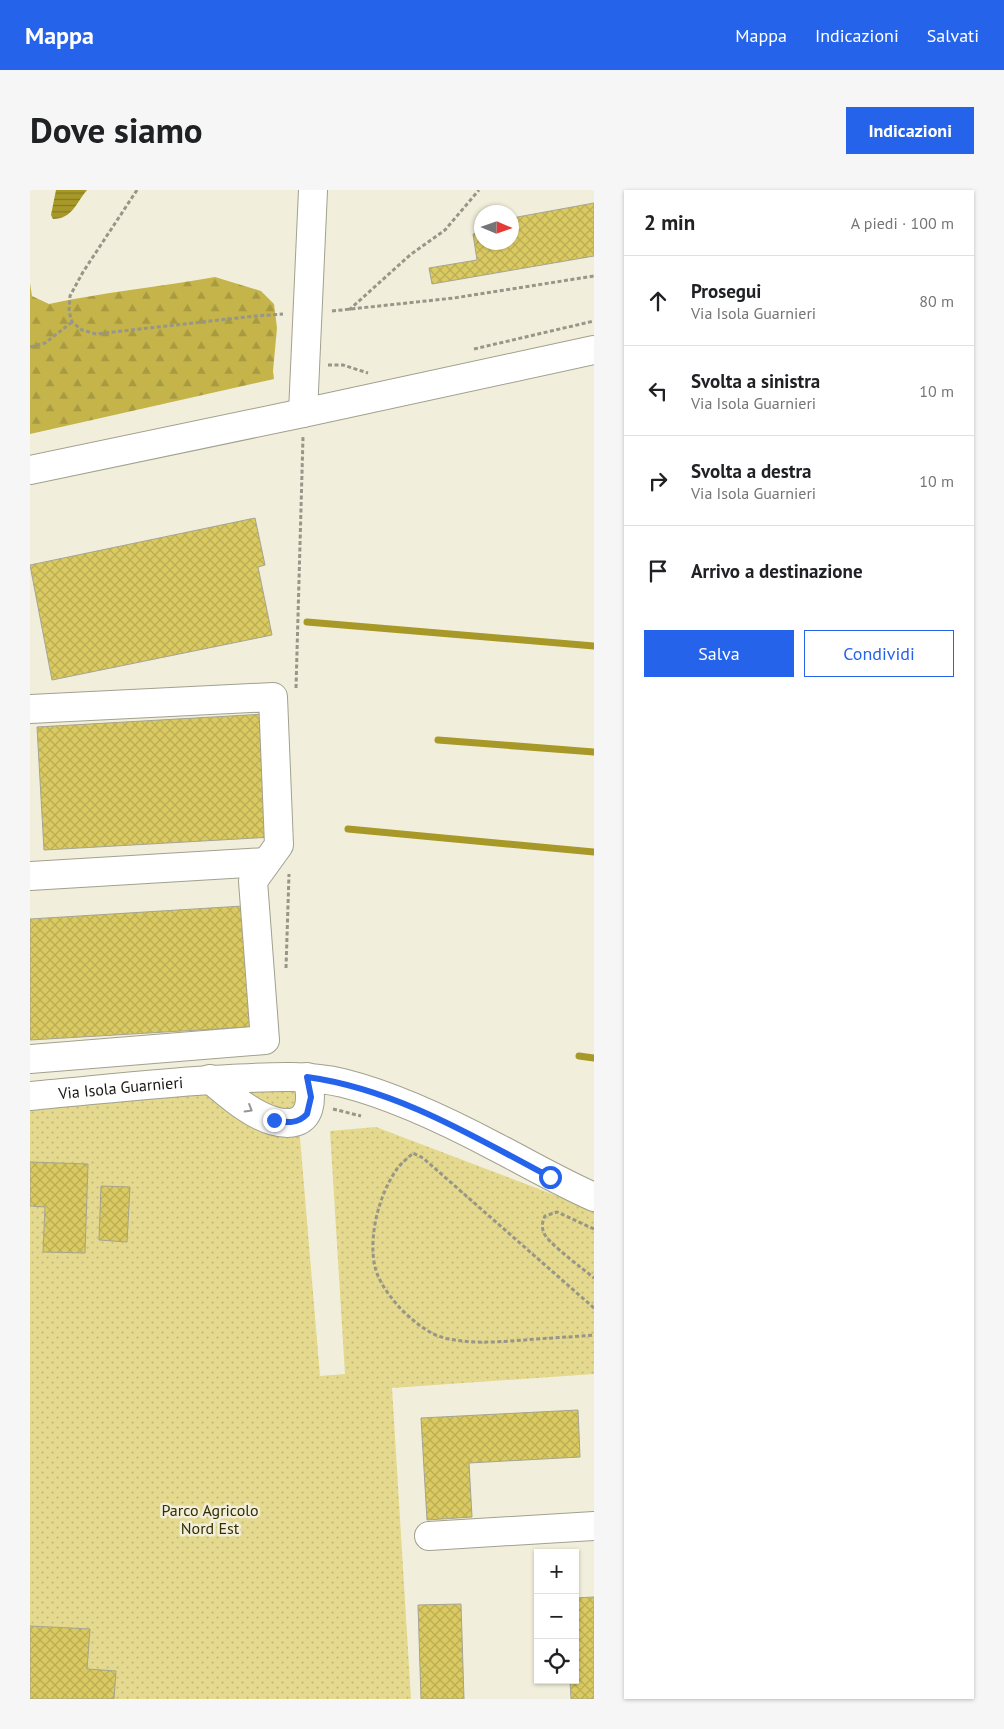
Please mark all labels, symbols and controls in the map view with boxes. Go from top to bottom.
text: Mappa [25,20,94,51]
text: Mappa [735,24,787,47]
text: Indicazioni [815,24,899,47]
text: Salvati [927,24,979,47]
text: Dove siamo [30,107,203,153]
button: Indicazioni [846,107,974,154]
north arrow [474,205,519,250]
text: 2 min [644,209,695,236]
text: A piedi · 100 m [851,213,954,233]
text: Prosegui [691,279,761,303]
icon: ahead [644,287,672,315]
text: 80 m [919,291,954,311]
text: Via Isola Guarnieri [691,303,816,323]
text: Svolta a sinistra [691,369,820,393]
icon: left [644,377,672,405]
text: 10 m [919,381,954,401]
text: Via Isola Guarnieri [691,393,816,413]
text: Svolta a destra [691,459,812,483]
icon: right [644,467,672,495]
text: 10 m [919,471,954,491]
text: Via Isola Guarnieri [691,483,816,503]
icon: arrive [644,557,672,585]
text: Arrivo a destinazione [691,559,863,583]
button: Salva [644,630,794,677]
button: Condividi [804,630,954,677]
street label: Via Isola Guarnieri [56,1072,184,1103]
one-way arrow [244,1103,253,1113]
route end [263,1109,286,1132]
route start [539,1166,562,1189]
park label: Parco Agricolo Nord Est [161,1500,259,1538]
map controls [534,1549,579,1684]
button: + [534,1549,579,1594]
button: − [534,1594,579,1639]
button: locate [534,1639,579,1684]

